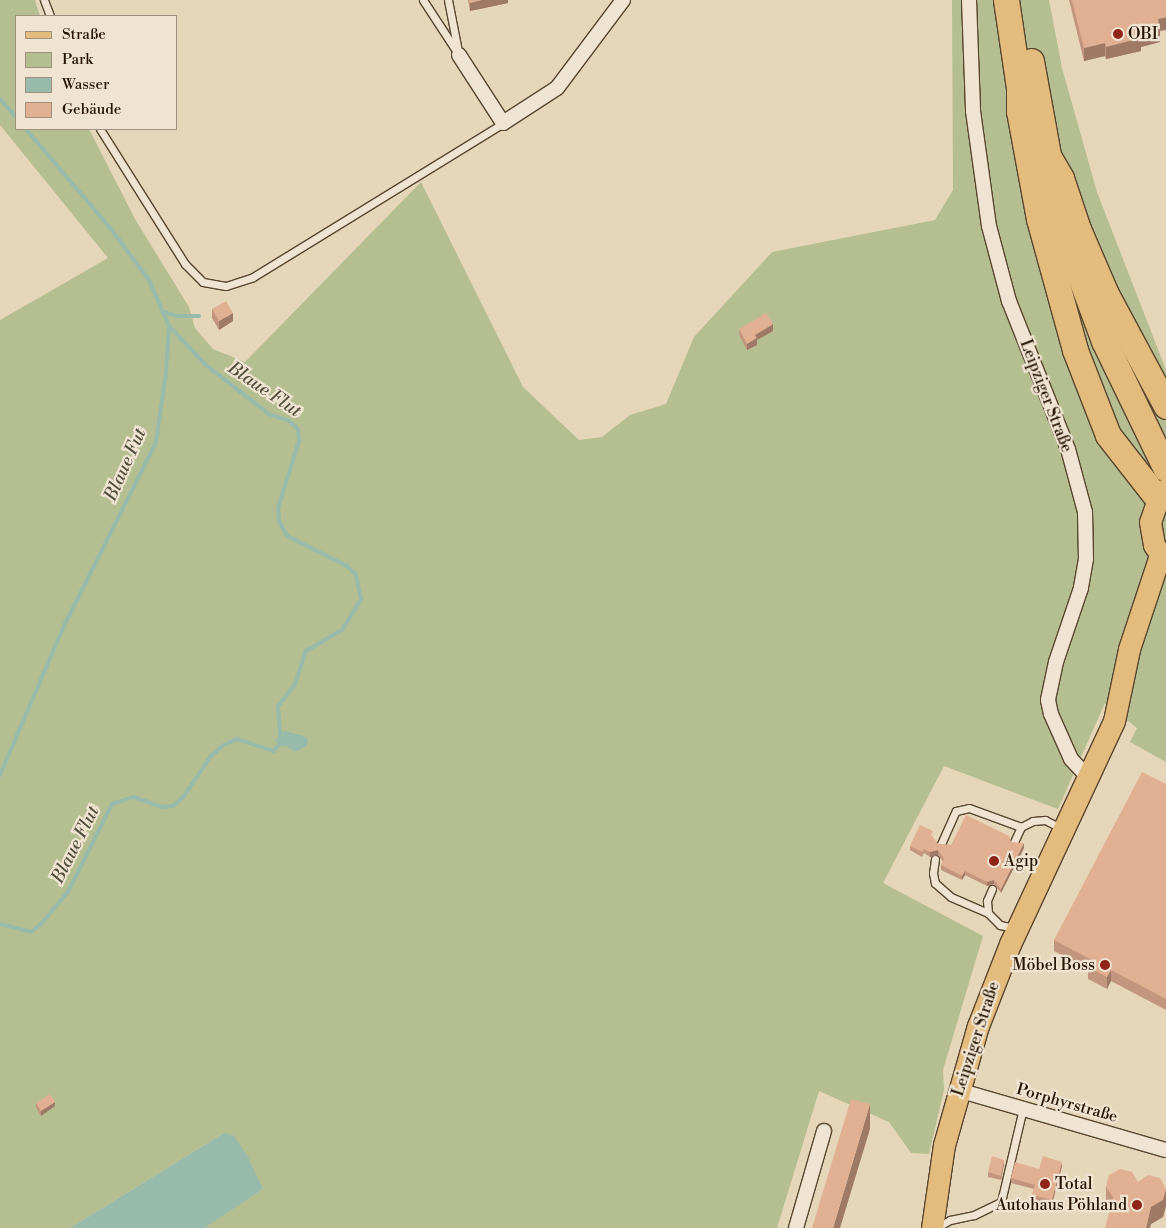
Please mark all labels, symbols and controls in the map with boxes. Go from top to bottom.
legend [15,15,178,130]
place label: OBI [1128,24,1158,44]
text: Straße [62,25,106,44]
marker: OBI [1112,28,1124,40]
text: Park [62,50,93,69]
text: Wasser [62,75,109,94]
text: Gebäude [62,100,121,119]
street label: Leipziger Straße [1016,337,1076,455]
water label: Blaue Flut [223,358,305,422]
water label: Blaue Fut [100,425,152,505]
water label: Blaue Flut [47,803,105,887]
place label: Agip [1004,851,1038,871]
marker: Agip [988,855,1000,867]
place label: Möbel Boss [1012,955,1095,975]
marker: Möbel Boss [1099,959,1111,971]
street label: Leipziger Straße [948,979,1004,1099]
street label: Porphyrstraße [1014,1079,1120,1127]
place label: Total [1055,1174,1092,1194]
marker: Total [1039,1178,1051,1190]
place label: Autohaus Pöhland [996,1195,1127,1215]
marker: Autohaus Pöhland [1131,1199,1143,1211]

